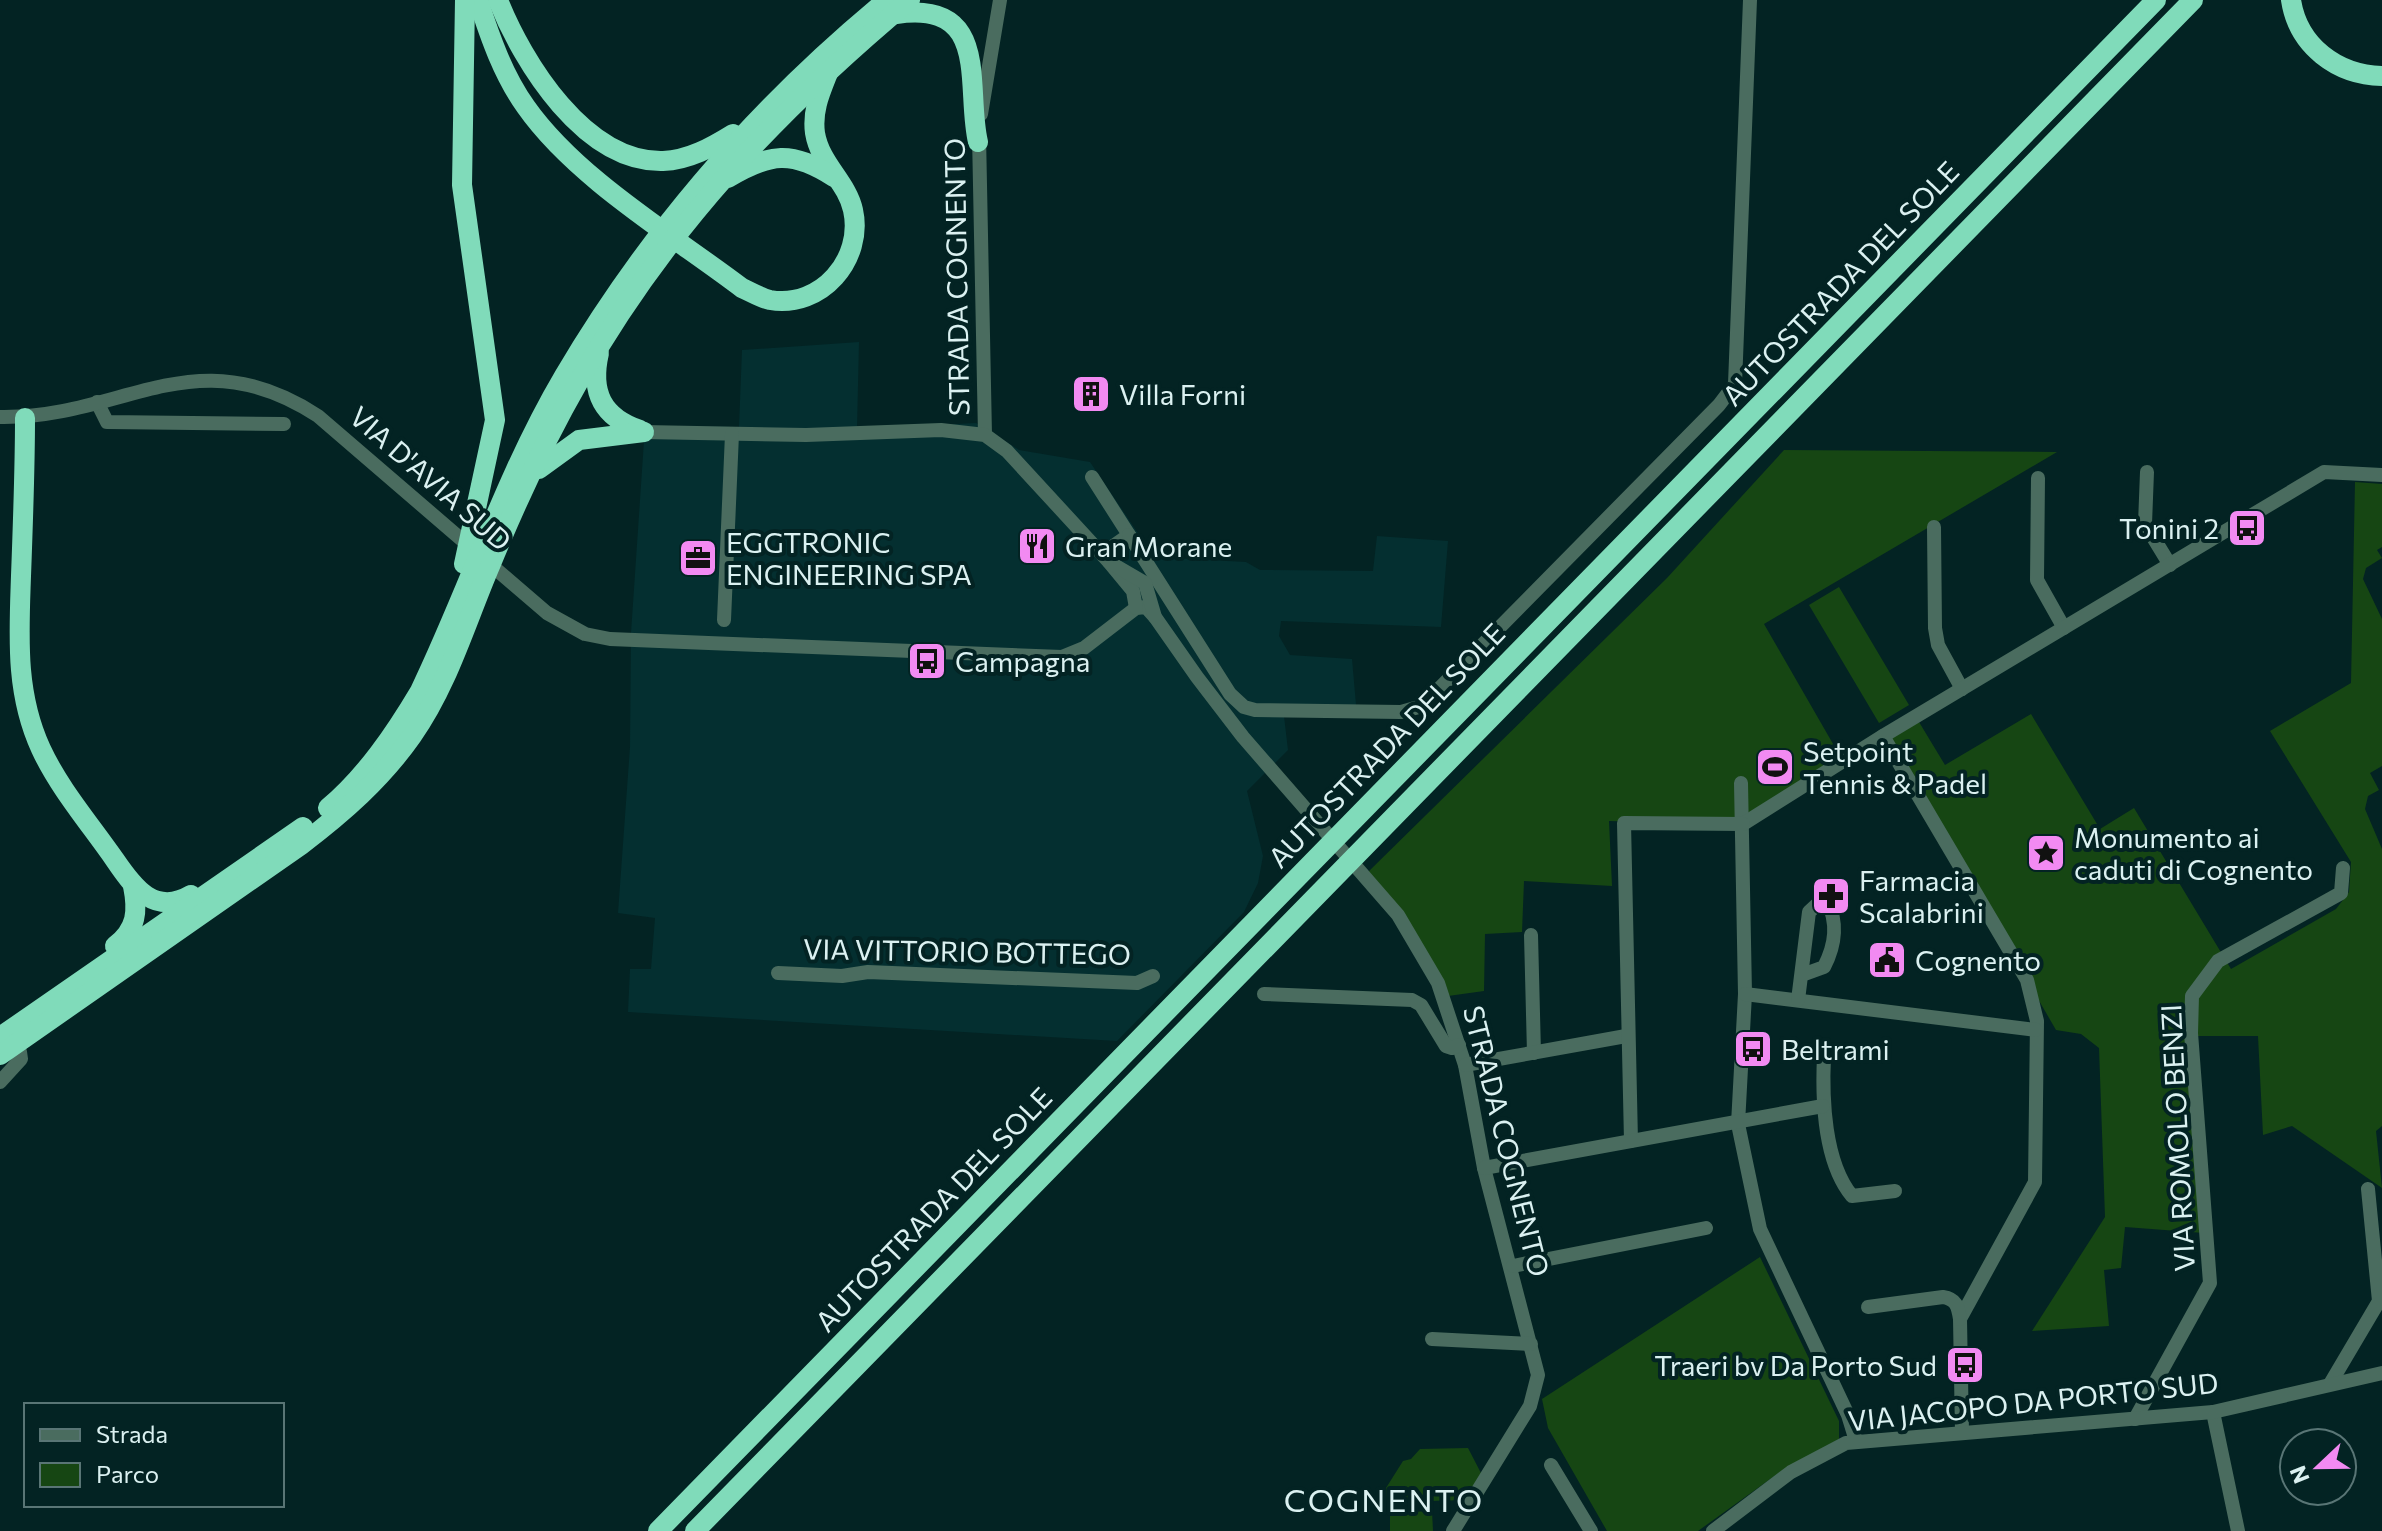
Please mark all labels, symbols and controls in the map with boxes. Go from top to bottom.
street label: STRADA COGNENTO [937,138,975,416]
street label: AUTOSTRADA DEL SOLE [1715,154,1965,412]
building icon: Villa Forni [1070,373,1112,415]
place label: Villa Forni [1119,377,1246,411]
street label: VIA D'AVIA SUD [343,399,519,557]
bus stop icon: Tonini 2 [2226,507,2268,549]
place label: Tonini 2 [2119,511,2219,545]
place label: EGGTRONIC ENGINEERING SPA [726,525,972,591]
restaurant icon: Gran Morane [1016,525,1058,567]
place label: Gran Morane [1065,529,1232,563]
office icon: EGGTRONIC ENGINEERING SPA [677,537,719,579]
street label: AUTOSTRADA DEL SOLE [1261,616,1511,874]
bus stop icon: Campagna [906,640,948,682]
place label: Campagna [955,644,1090,678]
place label: Setpoint Tennis & Padel [1803,734,1987,800]
sports icon: Setpoint Tennis & Padel [1754,746,1796,788]
place label: Monumento ai caduti di Cognento [2074,820,2313,886]
place icon: Monumento ai caduti di Cognento [2025,832,2067,874]
place label: Farmacia Scalabrini [1859,863,1984,929]
pharmacy icon: Farmacia Scalabrini [1810,875,1852,917]
street label: VIA VITTORIO BOTTEGO [803,931,1131,971]
public building icon: Cognento [1866,939,1908,981]
place label: Cognento [1915,943,2041,977]
street label: STRADA COGNENTO [1457,1002,1557,1280]
street label: VIA ROMOLO BENZI [2153,1003,2201,1273]
bus stop icon: Beltrami [1732,1028,1774,1070]
place label: Beltrami [1781,1032,1890,1066]
street label: AUTOSTRADA DEL SOLE [808,1080,1058,1338]
bus stop icon: Traeri bv Da Porto Sud [1944,1344,1986,1386]
place label: Traeri bv Da Porto Sud [1654,1348,1937,1382]
street label: VIA JACOPO DA PORTO SUD [1846,1365,2220,1437]
legend [24,1403,284,1507]
text: Strada [96,1419,168,1448]
north arrow [2278,1427,2358,1507]
text: Parco [96,1459,159,1488]
text: N [2283,1462,2315,1487]
district label: COGNENTO [1284,1479,1484,1519]

